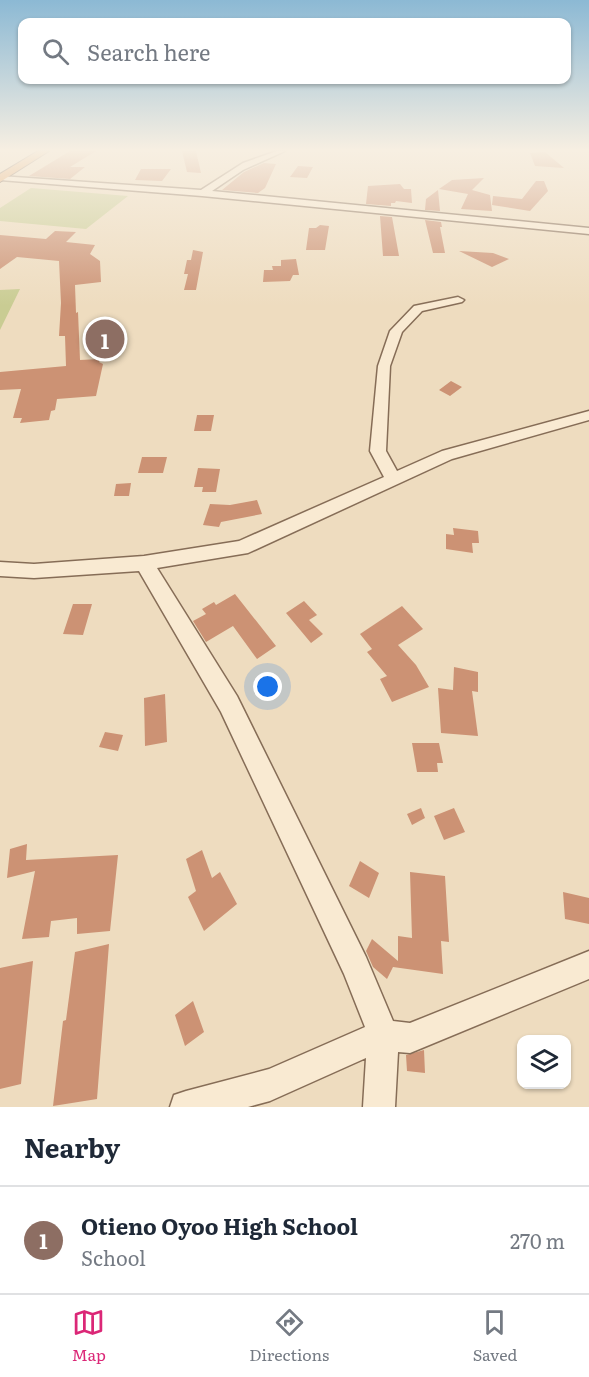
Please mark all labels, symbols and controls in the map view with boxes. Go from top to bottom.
search box [18,18,571,84]
icon: search [39,35,72,68]
text: Search here [87,35,210,68]
pin: 1 [86,316,124,362]
your location [253,672,282,701]
map controls [517,1035,571,1089]
button: layers [517,1035,571,1089]
text: Nearby [24,1127,120,1166]
text: Otieno Oyoo High School [81,1209,358,1242]
text: 1 [39,1225,48,1255]
text: 270 m [510,1225,565,1255]
text: School [81,1242,146,1272]
tab: Map [72,1306,106,1366]
tab: Directions [249,1306,329,1366]
tab: Saved [473,1306,517,1366]

